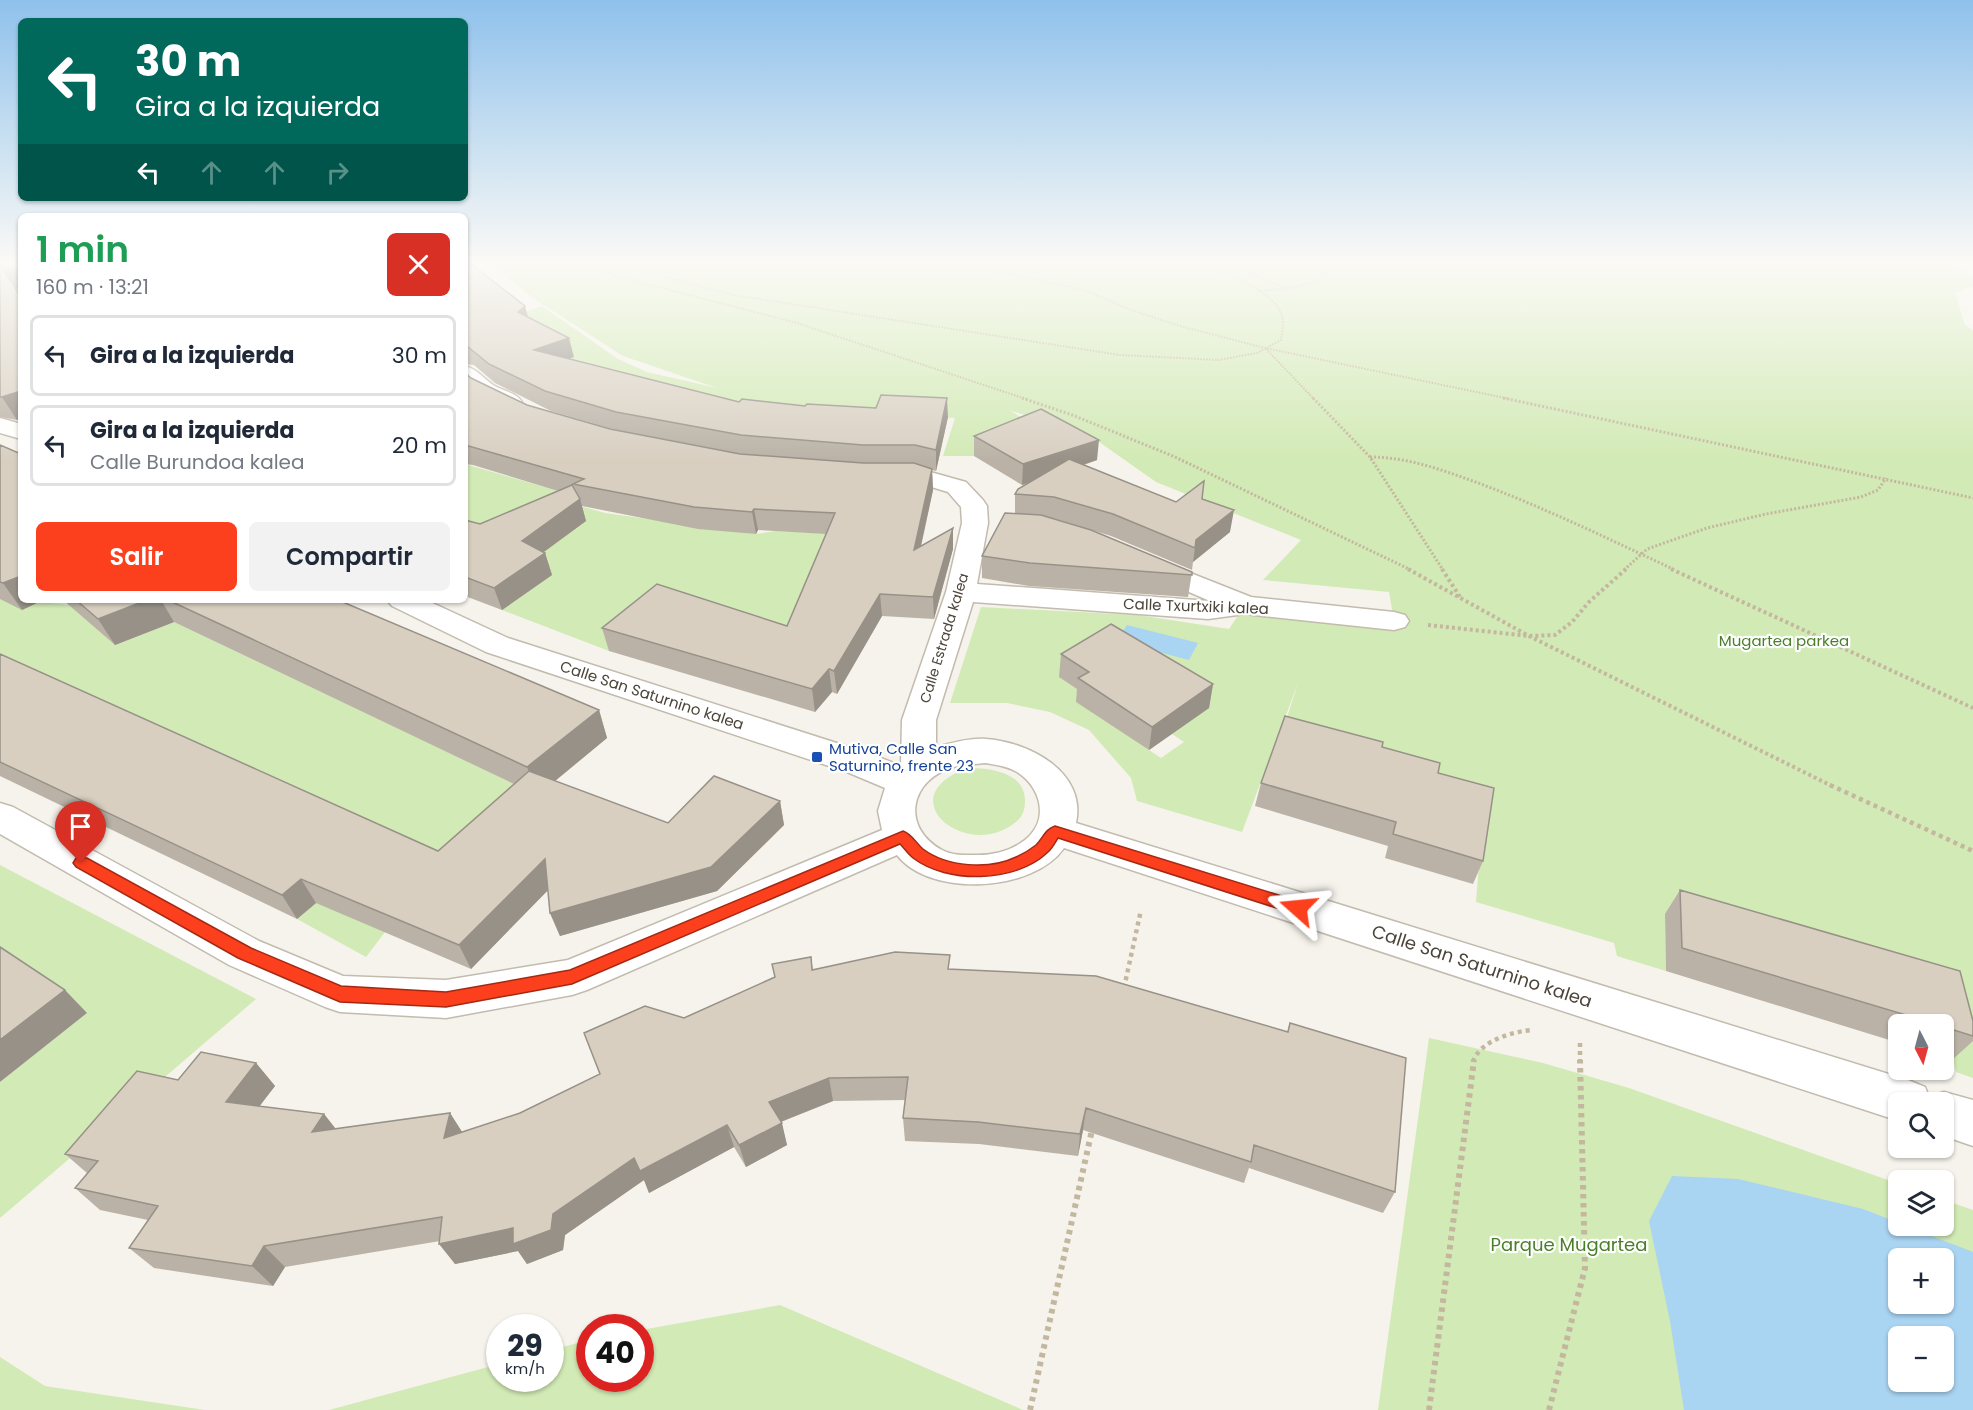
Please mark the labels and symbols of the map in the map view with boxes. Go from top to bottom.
street label: Calle Estrada kalea [915,571,973,705]
street label: Calle Txurtxiki kalea [1123,593,1269,619]
park label: Mugartea parkea [1719,630,1849,651]
street label: Calle San Saturnino kalea [557,655,747,735]
place label: Mutiva, Calle San Saturnino, frente 23 [829,738,974,776]
marker: Mutiva, Calle San Saturnino, frente 23 [810,750,824,764]
pin [55,801,106,863]
position arrow [1266,876,1330,940]
street label: Calle San Saturnino kalea [1369,919,1595,1013]
north arrow [1888,1014,1954,1080]
park label: Parque Mugartea [1491,1232,1647,1257]
speed limit sign: 40 [576,1314,654,1392]

